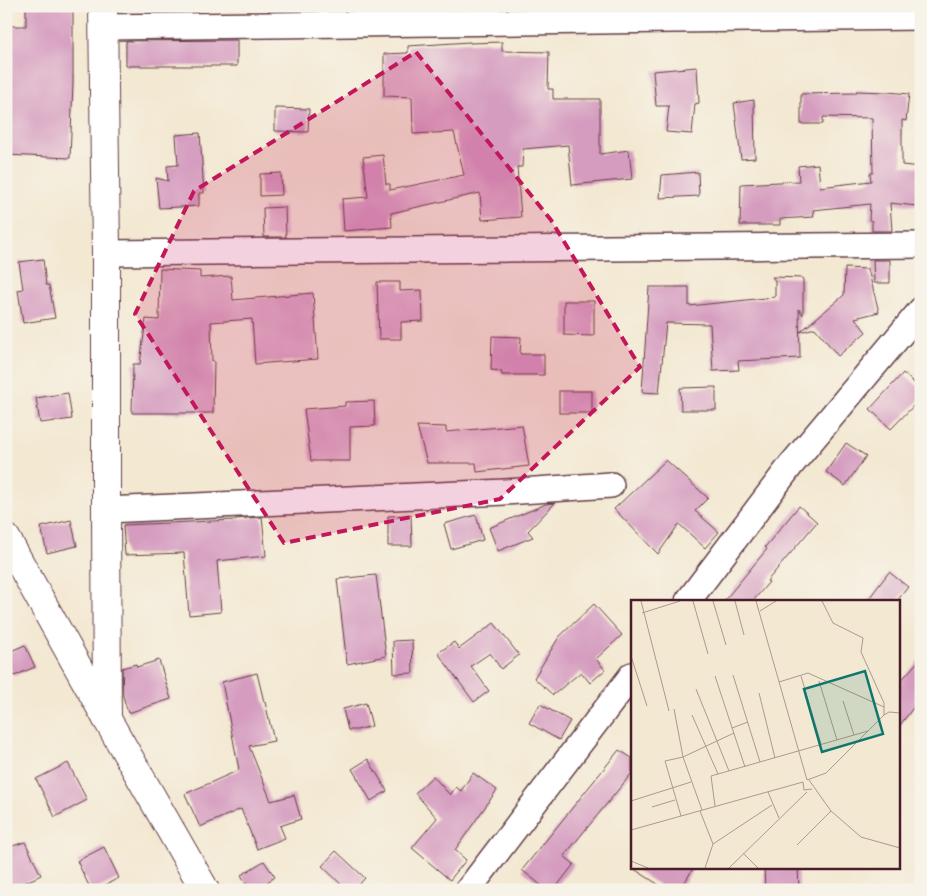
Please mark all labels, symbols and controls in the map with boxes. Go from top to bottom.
inset map [631,600,900,868]

